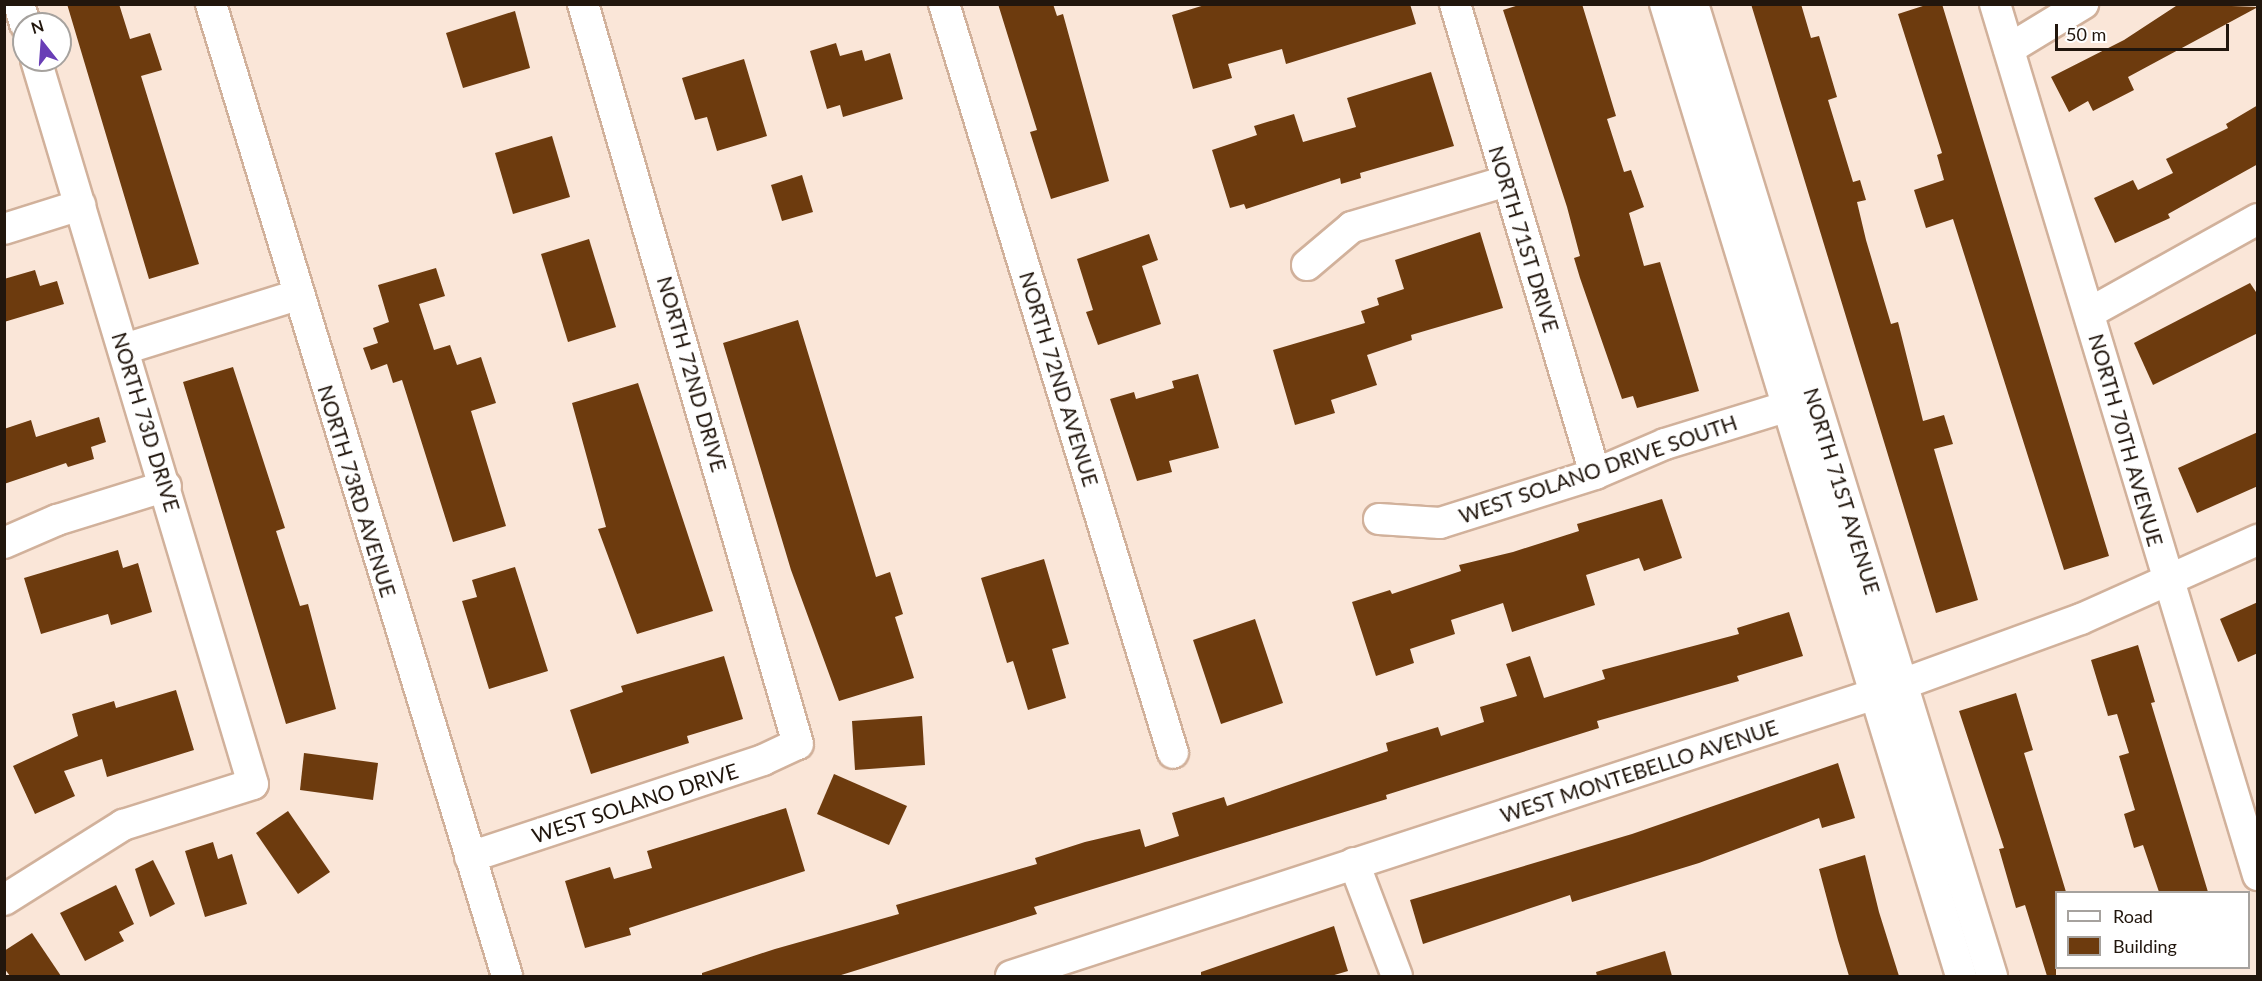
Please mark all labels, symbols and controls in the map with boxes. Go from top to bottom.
north arrow [12,12,72,72]
scale bar [2058,12,2232,50]
text: N [28,15,46,37]
text: 50 m [2066,23,2106,45]
street label: NORTH 71ST DRIVE [1484,142,1564,336]
street label: NORTH 72ND AVENUE [1014,268,1104,490]
street label: NORTH 72ND DRIVE [652,273,732,475]
street label: NORTH 73D DRIVE [107,329,185,515]
street label: NORTH 70TH AVENUE [2083,331,2169,549]
street label: NORTH 73RD AVENUE [313,382,401,600]
street label: NORTH 71ST AVENUE [1798,384,1886,598]
street label: WEST SOLANO DRIVE SOUTH [1455,409,1741,529]
street label: WEST MONTEBELLO AVENUE [1496,714,1782,828]
street label: WEST SOLANO DRIVE [528,758,742,848]
legend [2055,891,2250,969]
text: Road [2113,905,2153,927]
text: Building [2113,935,2177,957]

